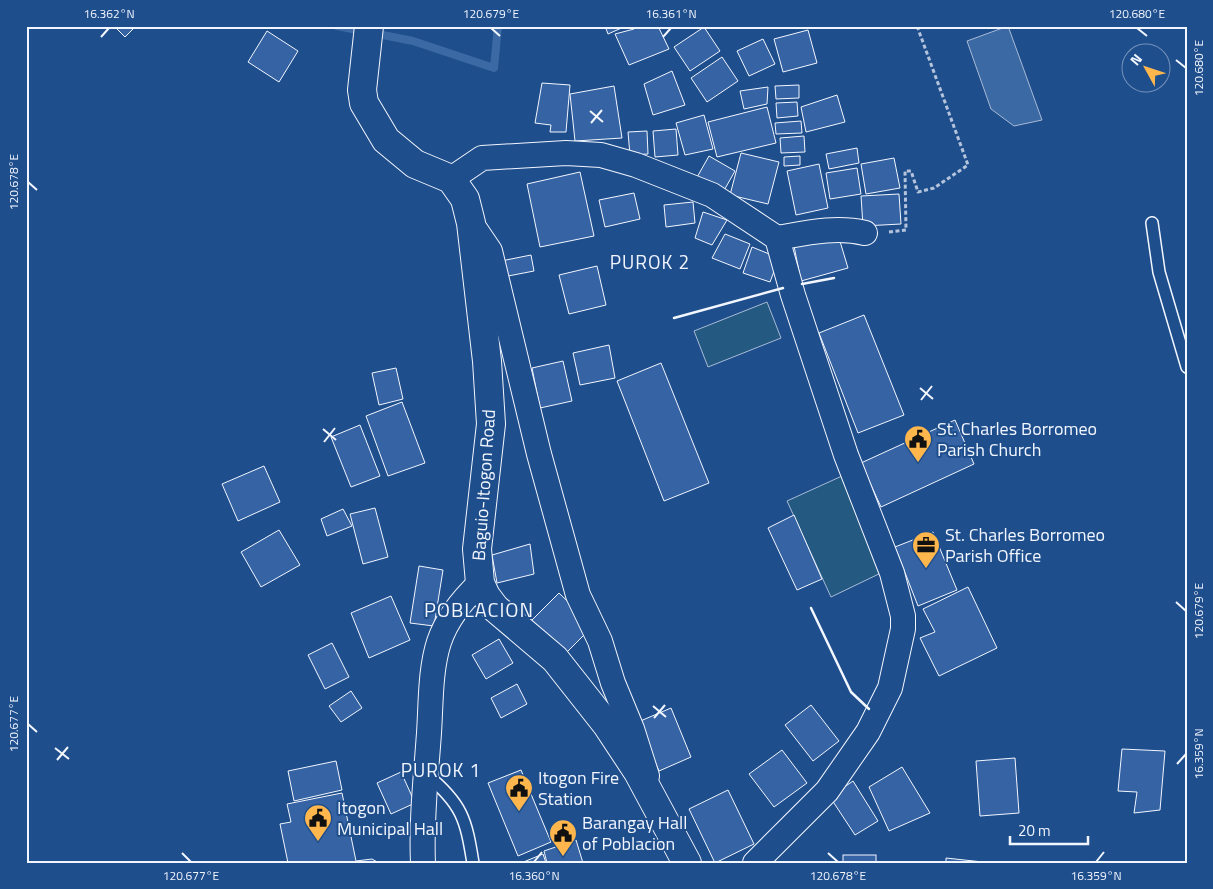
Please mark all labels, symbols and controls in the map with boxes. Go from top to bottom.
text: 16.362°N [83,4,135,23]
text: 120.679°E [463,4,519,23]
text: 16.361°N [645,4,697,23]
text: 120.680°E [1109,4,1165,23]
text: 120.680°E [1189,40,1208,96]
north arrow [1120,42,1170,92]
text: N [1124,49,1147,70]
text: 120.678°E [4,154,23,210]
district label: PUROK 2 [610,247,690,276]
street label: Baguio-Itogon Road [465,408,502,562]
place label: St. Charles Borromeo Parish Church [937,415,1097,463]
public building icon: St. Charles Borromeo Parish Church [903,424,933,463]
place label: St. Charles Borromeo Parish Office [945,521,1105,569]
office icon: St. Charles Borromeo Parish Office [911,530,941,569]
text: 120.679°E [1189,583,1208,639]
district label: POBLACION [424,594,534,625]
text: 120.677°E [4,696,23,752]
text: 16.359°N [1189,728,1208,780]
district label: PUROK 1 [401,755,481,784]
place label: Itogon Fire Station [538,764,619,812]
public building icon: Itogon Fire Station [504,773,534,812]
place label: Itogon Municipal Hall [337,794,443,842]
public building icon: Itogon Municipal Hall [303,803,333,842]
place label: Barangay Hall of Poblacion [582,809,687,857]
scale bar [1010,814,1088,846]
public building icon: Barangay Hall of Poblacion [548,818,578,857]
text: 20 m [1018,819,1051,842]
text: 120.677°E [163,866,219,885]
text: 16.360°N [508,866,560,885]
text: 120.678°E [810,866,866,885]
text: 16.359°N [1070,866,1122,885]

